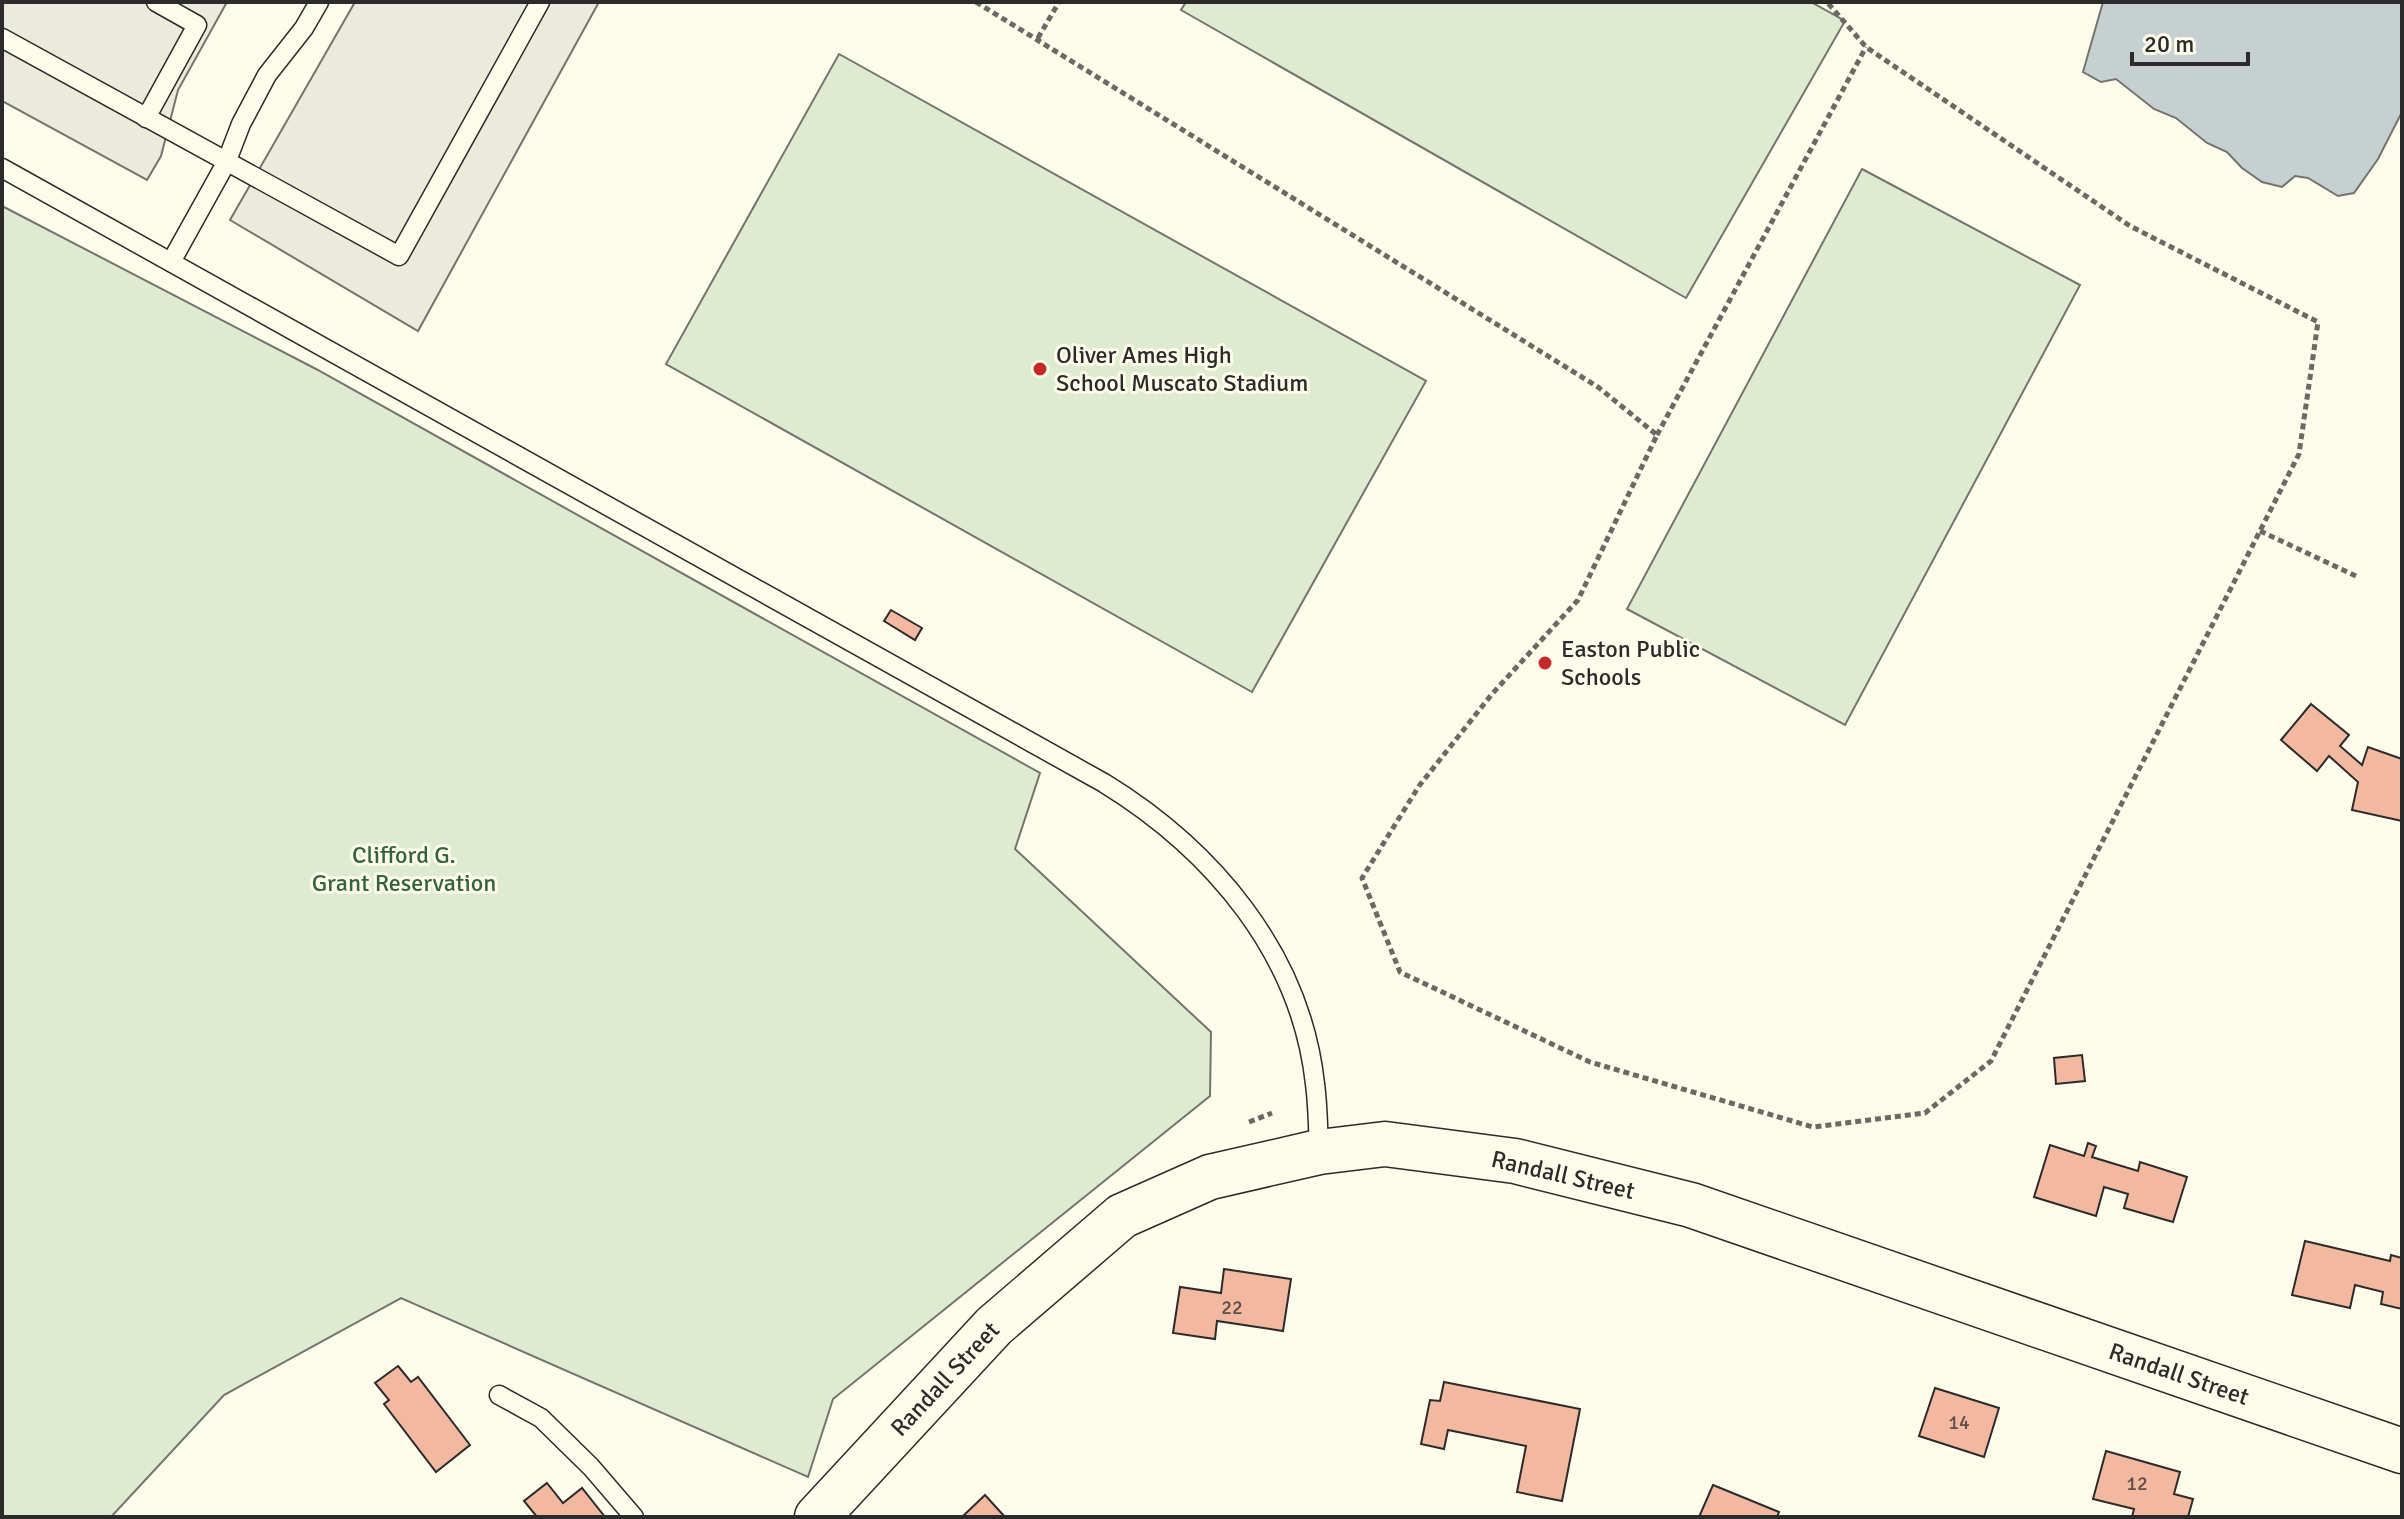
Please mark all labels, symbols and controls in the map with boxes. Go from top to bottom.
scale bar [2132,16,2248,66]
text: 20 m [2144,29,2194,59]
place label: Oliver Ames High School Muscato Stadium [1056,340,1308,398]
marker: Oliver Ames High School Muscato Stadium [1031,360,1049,378]
place label: Easton Public Schools [1561,634,1700,692]
marker: Easton Public Schools [1536,654,1554,672]
park label: Clifford G. Grant Reservation [312,840,496,898]
street label: Randall Street [1488,1144,1638,1206]
house number: 22 [1221,1295,1243,1320]
street label: Randall Street [884,1315,1006,1443]
street label: Randall Street [2105,1336,2253,1412]
house number: 14 [1948,1410,1970,1435]
house number: 12 [2126,1471,2148,1496]

